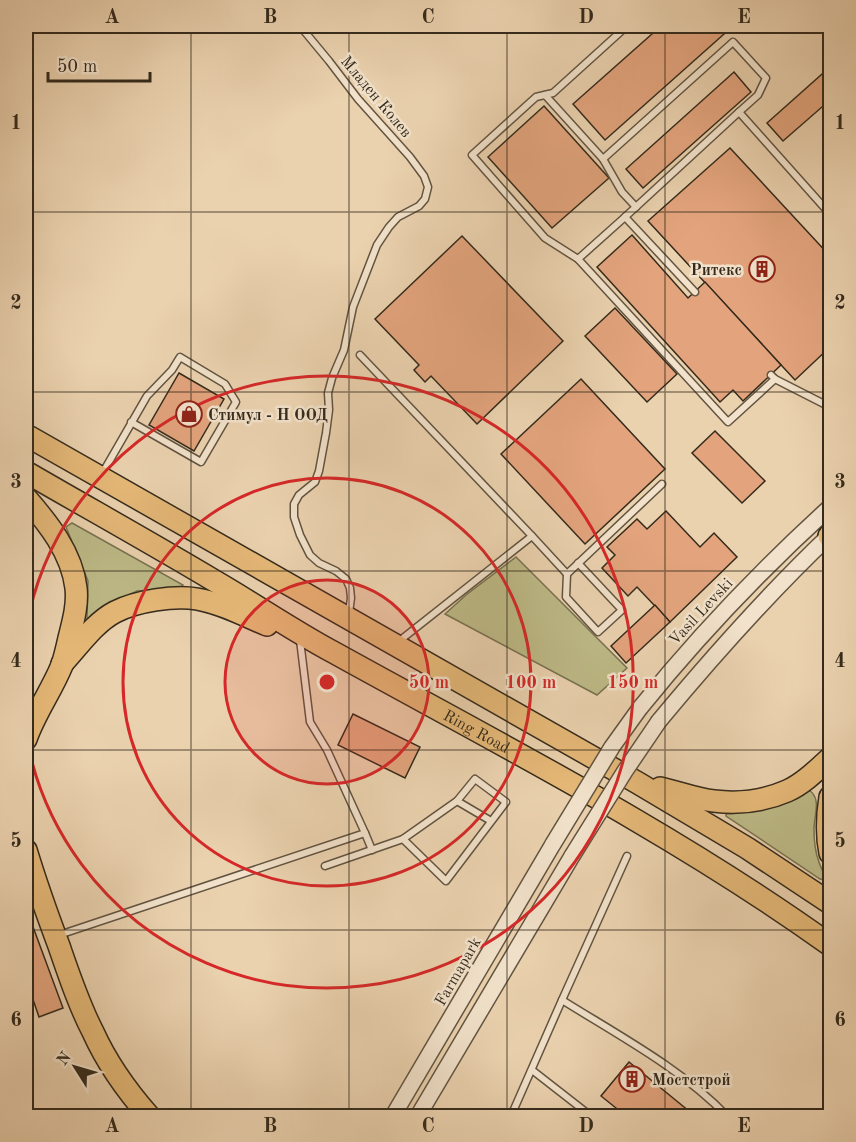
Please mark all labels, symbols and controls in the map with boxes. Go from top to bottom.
text: A [104,8,120,28]
text: B [263,8,277,28]
text: C [421,8,435,28]
text: D [578,8,594,28]
text: E [737,8,751,28]
scale bar [48,45,150,83]
street label: Младен Колев [337,54,414,141]
text: 50 m [57,58,97,76]
text: 1 [10,114,22,134]
text: 1 [834,114,846,134]
building icon: Ритекс [747,254,777,284]
place label: Ритекс [690,263,742,279]
text: 2 [10,294,22,314]
text: 2 [834,294,846,314]
shop icon: Стимул - Н ООД [174,399,204,429]
place label: Стимул - Н ООД [208,408,328,424]
text: 3 [10,473,22,493]
text: 3 [834,473,846,493]
street label: Vasil Levski [667,576,736,649]
text: 4 [10,652,22,672]
text: 4 [834,652,846,672]
centre of rings [317,672,337,692]
text: 50 m [409,674,449,692]
text: 100 m [506,674,556,692]
text: 150 m [608,674,658,692]
street label: Ring Road [440,708,512,757]
text: 5 [10,831,22,852]
text: 5 [834,831,846,852]
street label: Farmapark [433,935,485,1009]
text: 6 [10,1011,22,1031]
text: 6 [834,1011,846,1031]
north arrow [45,1037,105,1097]
text: N [55,1049,75,1069]
building icon: Мостстрой [617,1064,647,1094]
place label: Мостстрой [652,1073,731,1089]
text: A [104,1117,120,1137]
text: B [263,1117,277,1137]
text: C [421,1117,435,1137]
text: D [578,1117,594,1137]
text: E [737,1117,751,1137]

